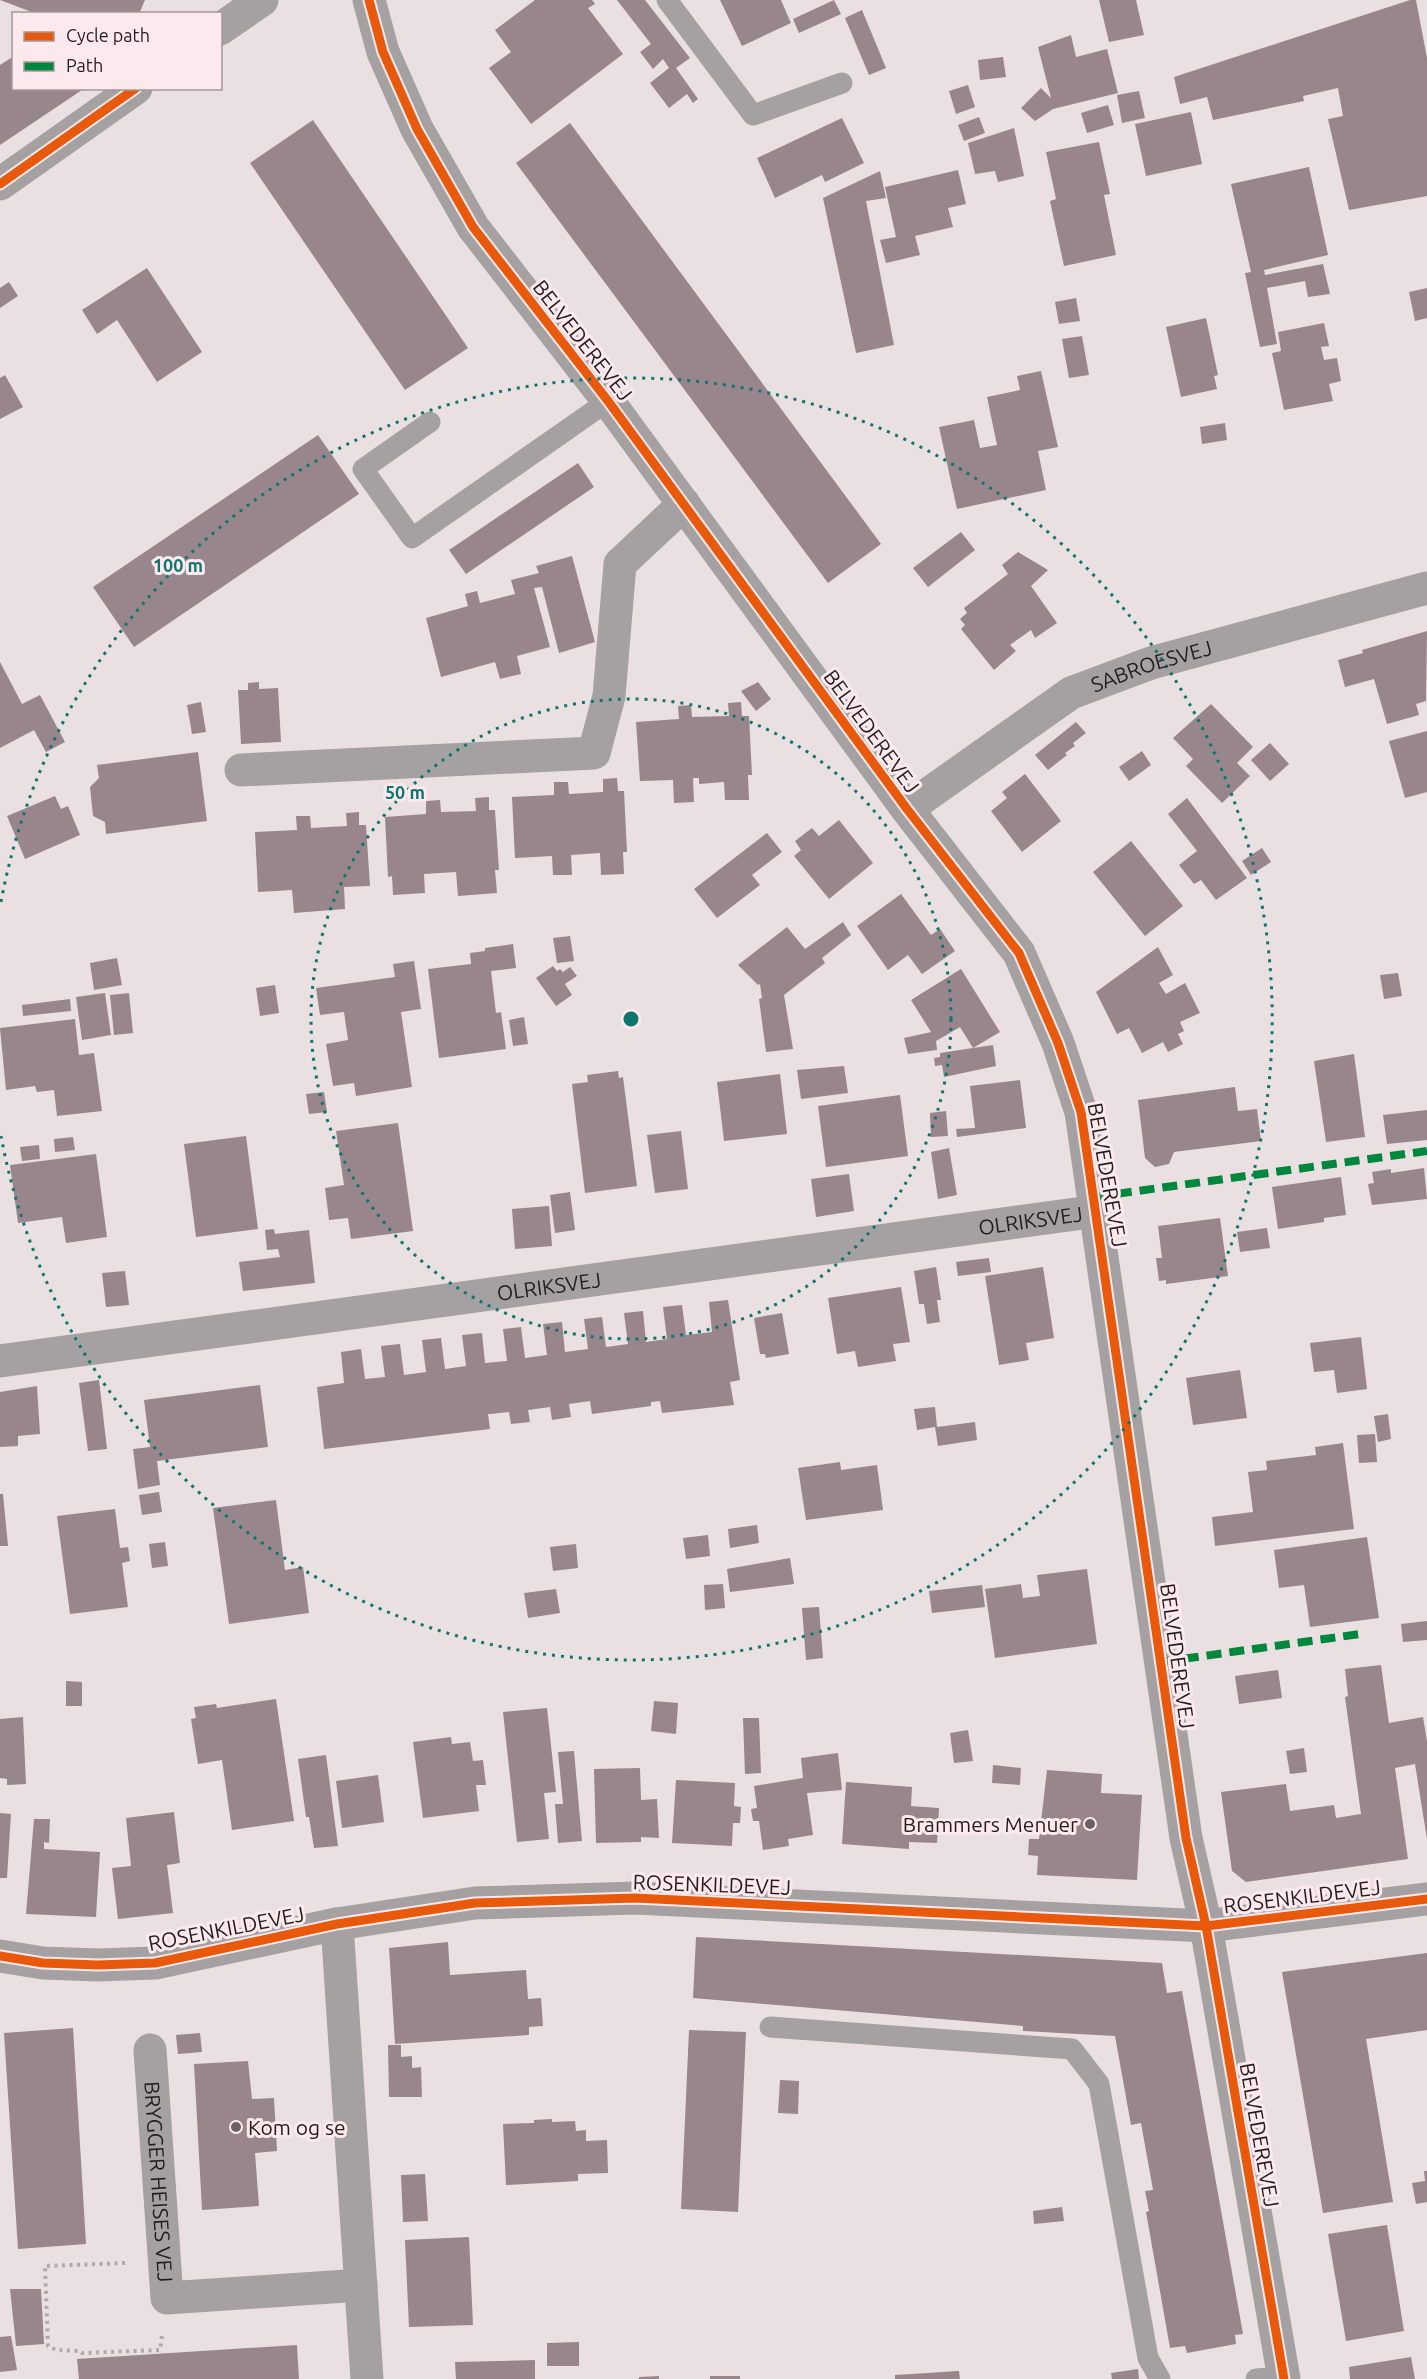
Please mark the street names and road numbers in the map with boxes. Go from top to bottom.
street label: BELVEDEREVEJ [528,275,638,405]
street label: SABROESVEJ [1087,635,1215,696]
street label: BELVEDEREVEJ [819,665,925,797]
street label: BELVEDEREVEJ [1083,1101,1133,1249]
street label: OLRIKSVEJ [977,1201,1084,1239]
street label: OLRIKSVEJ [495,1267,603,1305]
street label: BELVEDEREVEJ [1156,1582,1200,1730]
street label: ROSENKILDEVEJ [632,1869,792,1899]
street label: ROSENKILDEVEJ [1222,1874,1382,1918]
street label: ROSENKILDEVEJ [146,1901,306,1955]
street label: BELVEDEREVEJ [1235,2061,1285,2209]
street label: BRYGGER HEISES VEJ [140,2080,178,2283]

